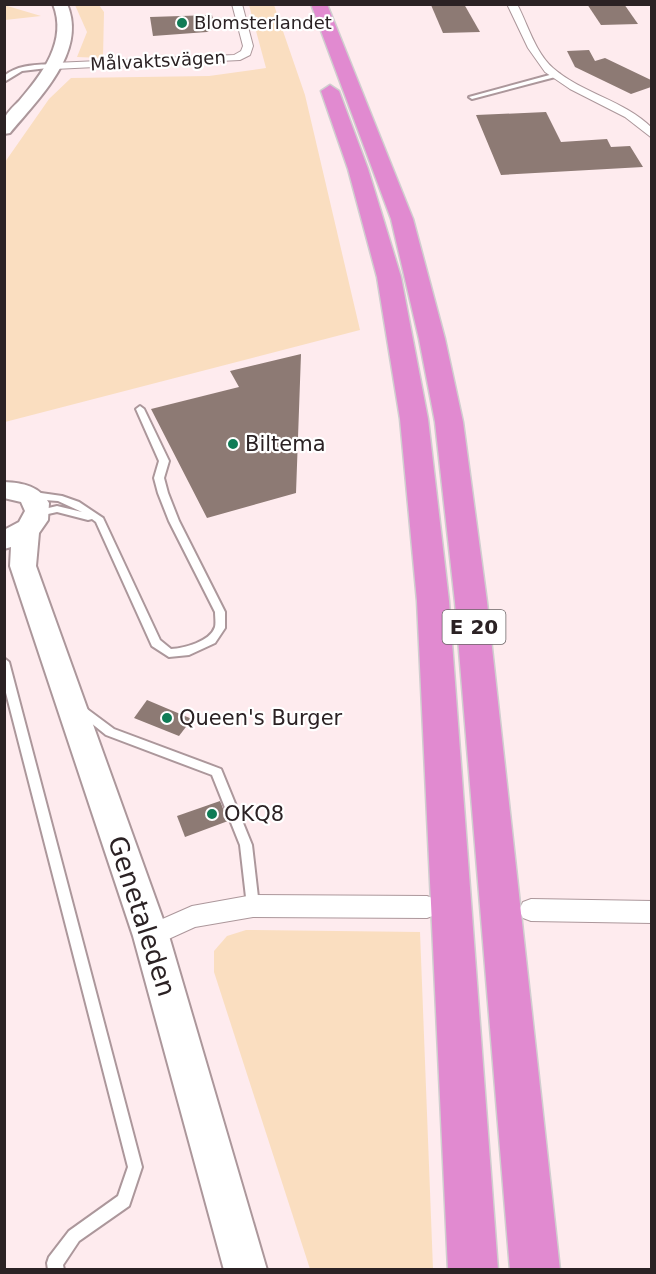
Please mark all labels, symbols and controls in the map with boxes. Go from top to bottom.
place label: Blomsterlandet [194,12,332,33]
marker: Blomsterlandet [175,16,189,30]
street label: Målvaktsvägen [90,46,226,75]
place label: Biltema [245,432,326,456]
marker: Biltema [226,437,240,451]
road number: E 20 [442,610,506,644]
place label: Queen's Burger [179,706,343,730]
marker: Queen's Burger [160,711,174,725]
place label: OKQ8 [224,802,284,826]
marker: OKQ8 [205,807,219,821]
street label: Genetaleden [102,832,182,1000]

